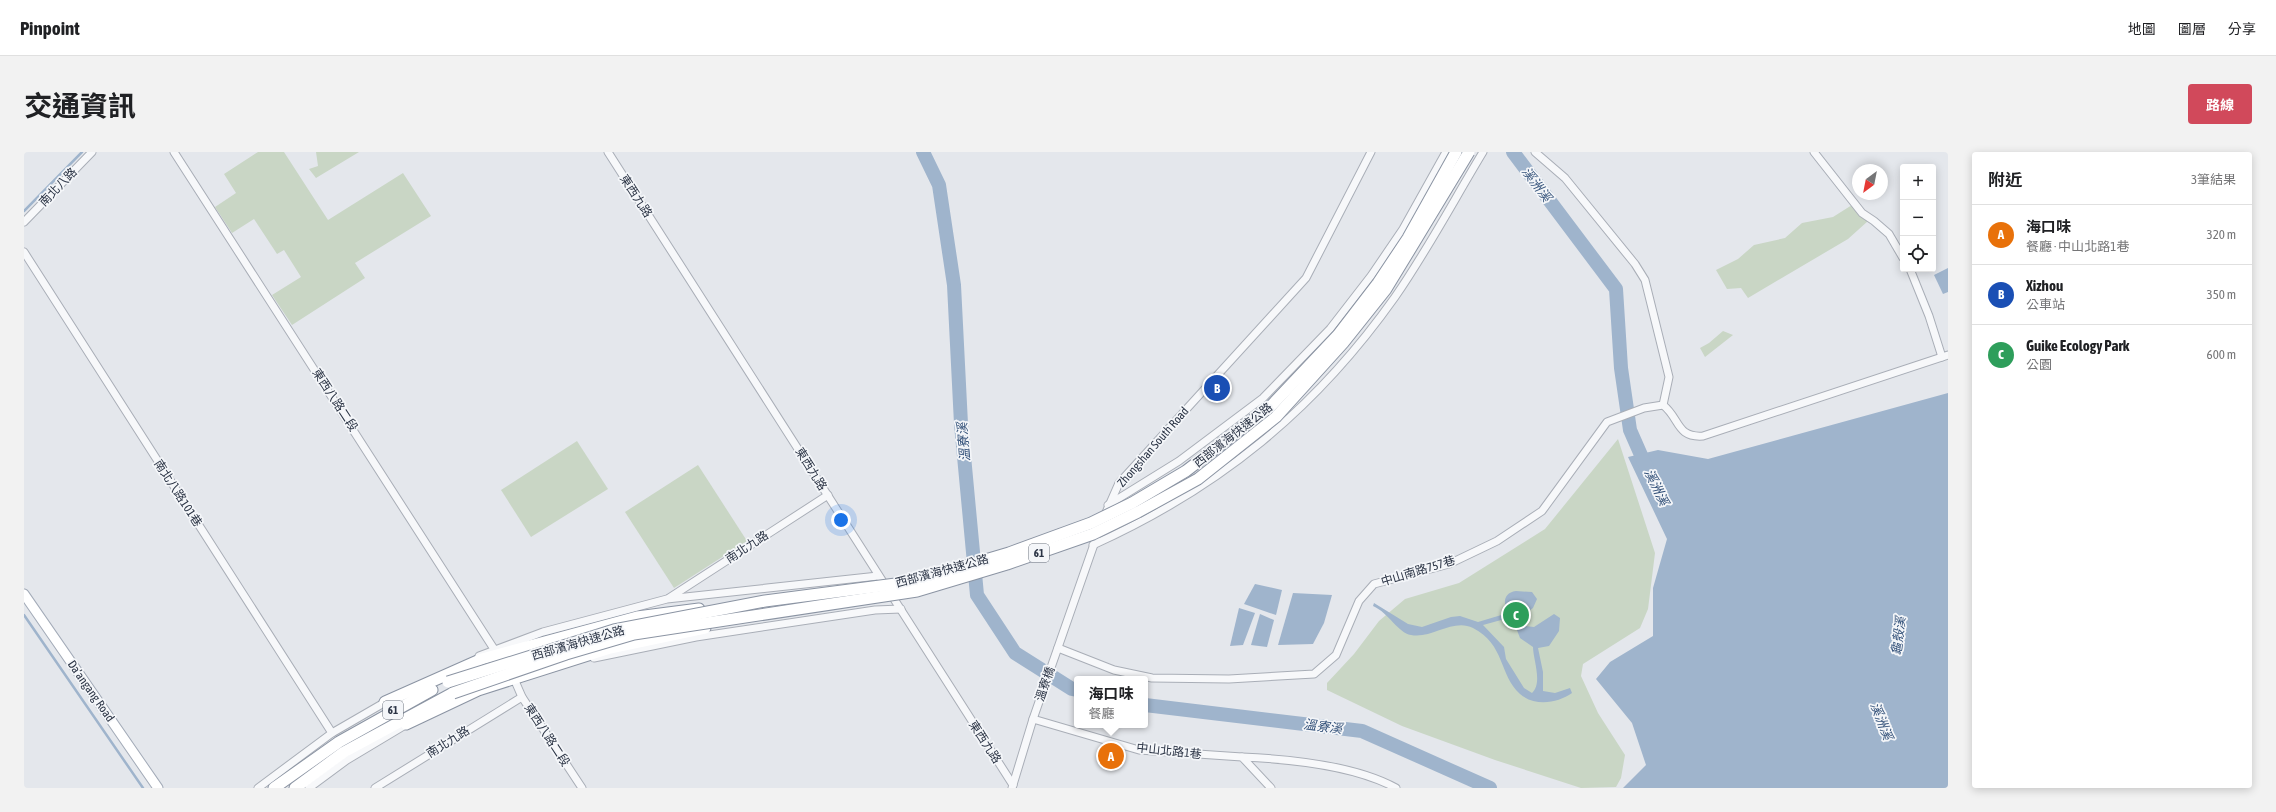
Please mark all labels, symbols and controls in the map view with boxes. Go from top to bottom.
text: Pinpoint [20,17,80,39]
text: 地圖 [2128,21,2156,37]
text: 圖層 [2178,21,2206,37]
text: 分享 [2228,21,2256,37]
button: 路線 [2188,84,2252,124]
text: 交通資訊 [24,90,136,122]
water label: 溪洲溪 [1519,164,1556,206]
north arrow [1852,164,1888,200]
map controls [1900,164,1936,272]
button: + [1900,164,1936,200]
street label: 南北八路 [36,165,80,209]
text: 附近 [1988,170,2022,190]
street label: 東西九路 [617,172,655,220]
text: 3筆結果 [2191,172,2236,187]
button: − [1900,200,1936,236]
text: 海口味 [2026,218,2071,235]
text: A [1998,227,2004,242]
text: 320 m [2207,227,2236,242]
button: locate [1900,236,1936,272]
text: 餐廳 · 中山北路1巷 [2026,239,2129,254]
text: Xizhou [2026,277,2063,294]
text: B [1998,287,2004,302]
text: 350 m [2207,287,2236,302]
text: 公車站 [2026,297,2065,312]
text: Guike Ecology Park [2026,337,2129,354]
text: C [1998,347,2004,362]
text: 600 m [2207,347,2236,362]
text: 公園 [2026,357,2052,372]
street label: 東西八路二段 [310,366,360,434]
pin: B [1204,373,1230,403]
street label: 西部濱海快速公路 [1191,400,1275,470]
street label: Zhongshan South Road [1115,404,1191,490]
water label: 溫寮溪 [954,420,973,462]
street label: 東西九路 [792,445,830,493]
street label: 南北八路101巷 [151,457,205,529]
water label: 溪洲溪 [1641,466,1673,510]
your location [831,510,851,530]
street label: 南北九路 [723,528,771,566]
road number: 61 [1029,544,1049,562]
street label: 西部濱海快速公路 [894,552,990,590]
street label: 中山南路757巷 [1379,553,1457,589]
pin: C [1503,600,1529,630]
water label: 龜殼溪 [1889,614,1909,656]
street label: 西部濱海快速公路 [530,623,626,663]
street label: Da’angang Road [65,658,117,724]
street label: 溫寮橋 [1033,665,1057,703]
popup [1074,676,1148,728]
text: 海口味 [1088,685,1134,702]
water label: 溪洲溪 [1868,700,1896,744]
road number: 61 [383,701,403,719]
street label: 東西八路二段 [522,701,572,769]
text: 餐廳 [1088,706,1115,721]
water label: 溫寮溪 [1303,717,1345,737]
street label: 東西九路 [966,718,1004,766]
street label: 南北九路 [424,723,472,761]
pin: A [1098,741,1124,771]
street label: 中山北路1巷 [1136,741,1202,761]

